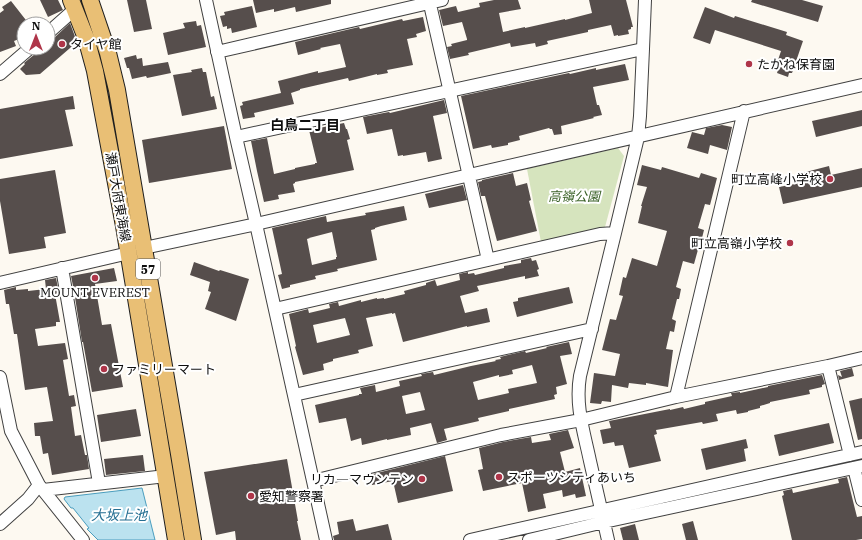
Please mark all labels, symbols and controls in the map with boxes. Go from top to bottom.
north arrow [16,16,56,56]
text: N [32,19,41,33]
place label: タイヤ館 [70,36,122,53]
marker: タイヤ館 [57,39,67,49]
place label: たかね保育園 [757,56,835,73]
marker: たかね保育園 [744,59,754,69]
district label: 白鳥二丁目 [270,116,340,134]
street label: 瀬戸大府東海線 [102,151,134,243]
place label: 町立高峰小学校 [731,171,822,188]
marker: 町立高峰小学校 [825,174,835,184]
park label: 高嶺公園 [548,188,602,205]
place label: 町立高嶺小学校 [691,235,782,252]
marker: 町立高嶺小学校 [785,238,795,248]
road number: 57 [136,259,160,279]
marker: MOUNT EVEREST [90,273,100,283]
place label: MOUNT EVEREST [40,284,151,301]
place label: ファミリーマート [112,361,216,378]
marker: ファミリーマート [99,364,109,374]
place label: スポーツシティあいち [507,469,636,486]
place label: リカ―マウンテン [310,471,414,488]
marker: スポーツシティあいち [494,472,504,482]
marker: リカ―マウンテン [417,474,427,484]
place label: 愛知警察署 [259,488,324,505]
marker: 愛知警察署 [246,491,256,501]
water label: 大坂上池 [91,506,149,524]

